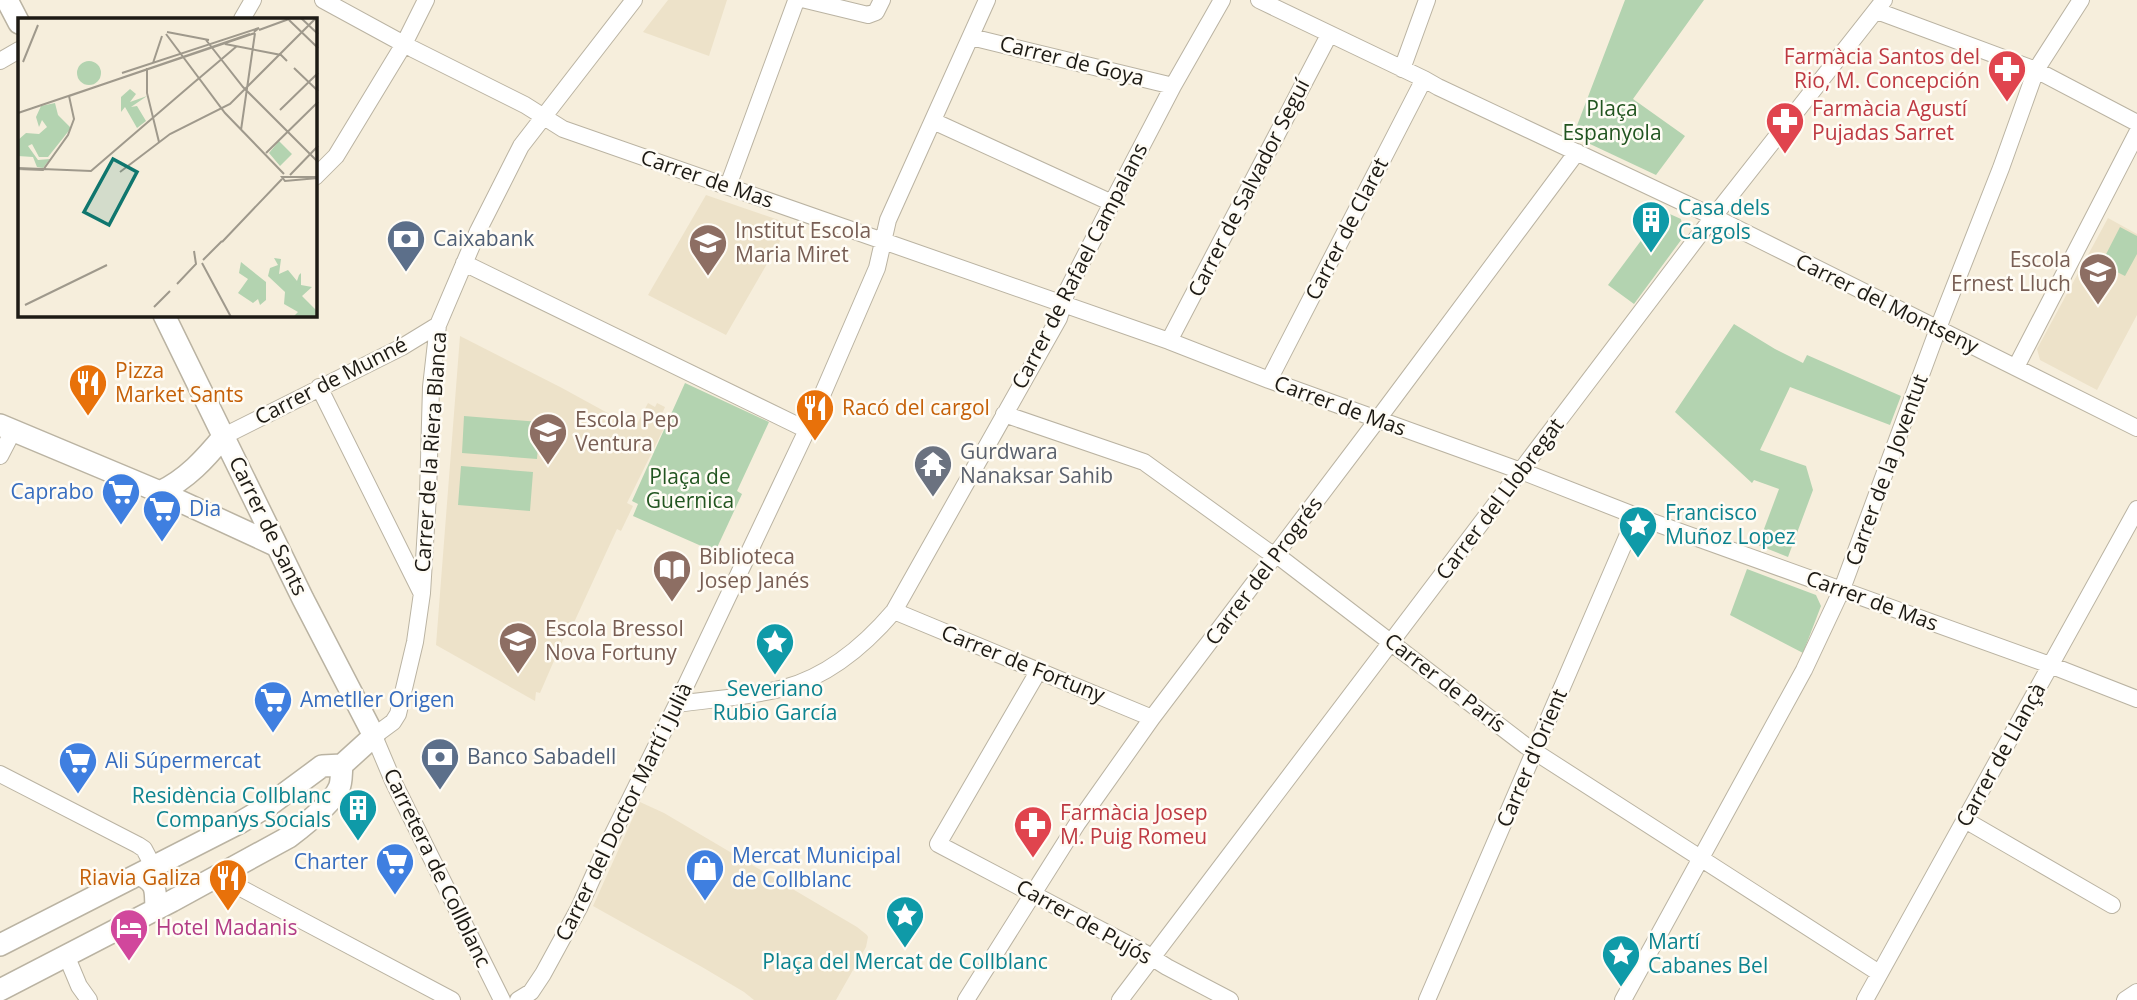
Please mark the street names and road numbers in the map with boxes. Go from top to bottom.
street label: Carrer de Goya [997,29,1147,92]
street label: Carrer de Salvador Seguí [1181,73,1316,301]
street label: Carrer de Rafael Campalans [1005,138,1153,393]
street label: Carrer de Mas [637,142,777,214]
street label: Carrer de Claret [1298,153,1394,304]
street label: Carrer del Montseny [1791,247,1984,360]
street label: Carrer de Munné [250,330,411,431]
street label: Carrer de la Riera Blanca [408,331,452,573]
street label: Carrer de Mas [1270,368,1410,442]
street label: Carrer de la Joventut [1838,370,1934,569]
street label: Carrer del Llobregat [1429,412,1569,585]
street label: Carrer de Sants [223,451,315,600]
street label: Carrer del Progrés [1198,491,1328,650]
street label: Carrer de Mas [1802,563,1942,637]
street label: Carrer de Fortuny [938,618,1110,709]
street label: Carrer de París [1379,626,1512,738]
street label: Carrer del Doctor Martí i Julià [548,678,698,945]
street label: Carrer de Llançà [1949,678,2051,832]
street label: Carrer d'Orient [1489,684,1573,831]
street label: Carretera de Collblanc [377,763,498,972]
street label: Carrer de Pujós [1011,872,1158,970]

